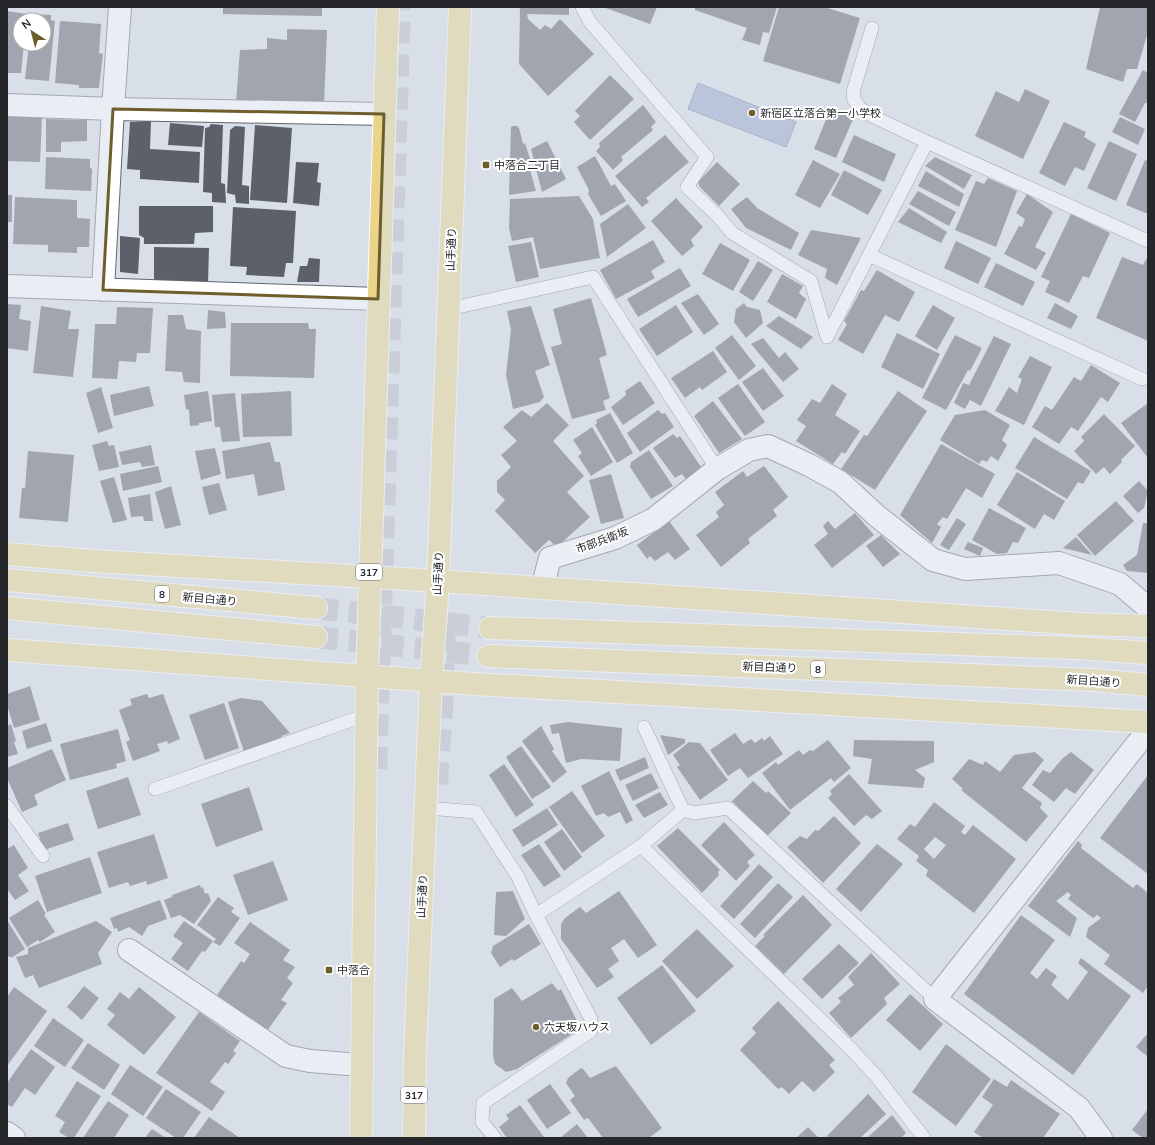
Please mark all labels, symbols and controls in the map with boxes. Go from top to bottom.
north arrow [12,12,52,52]
text: N [19,16,34,33]
place label: 新宿区立落合第一小学校 [760,106,881,121]
marker: 新宿区立落合第一小学校 [747,108,757,118]
place label: 中落合二丁目 [494,158,560,173]
marker: 中落合二丁目 [481,160,491,170]
street label: 山手通り [443,227,460,271]
street label: 市部兵衛坂 [574,524,631,557]
street label: 山手通り [430,551,447,595]
road number: 317 [356,564,382,580]
road number: 8 [155,586,169,602]
street label: 新目白通り [182,590,238,609]
street label: 新目白通り [742,659,798,676]
road number: 8 [811,661,825,677]
street label: 新目白通り [1066,672,1122,691]
street label: 山手通り [414,874,431,918]
place label: 中落合 [337,963,370,978]
marker: 中落合 [324,965,334,975]
place label: 六天坂ハウス [544,1020,610,1035]
marker: 六天坂ハウス [531,1022,541,1032]
road number: 317 [401,1087,427,1103]

